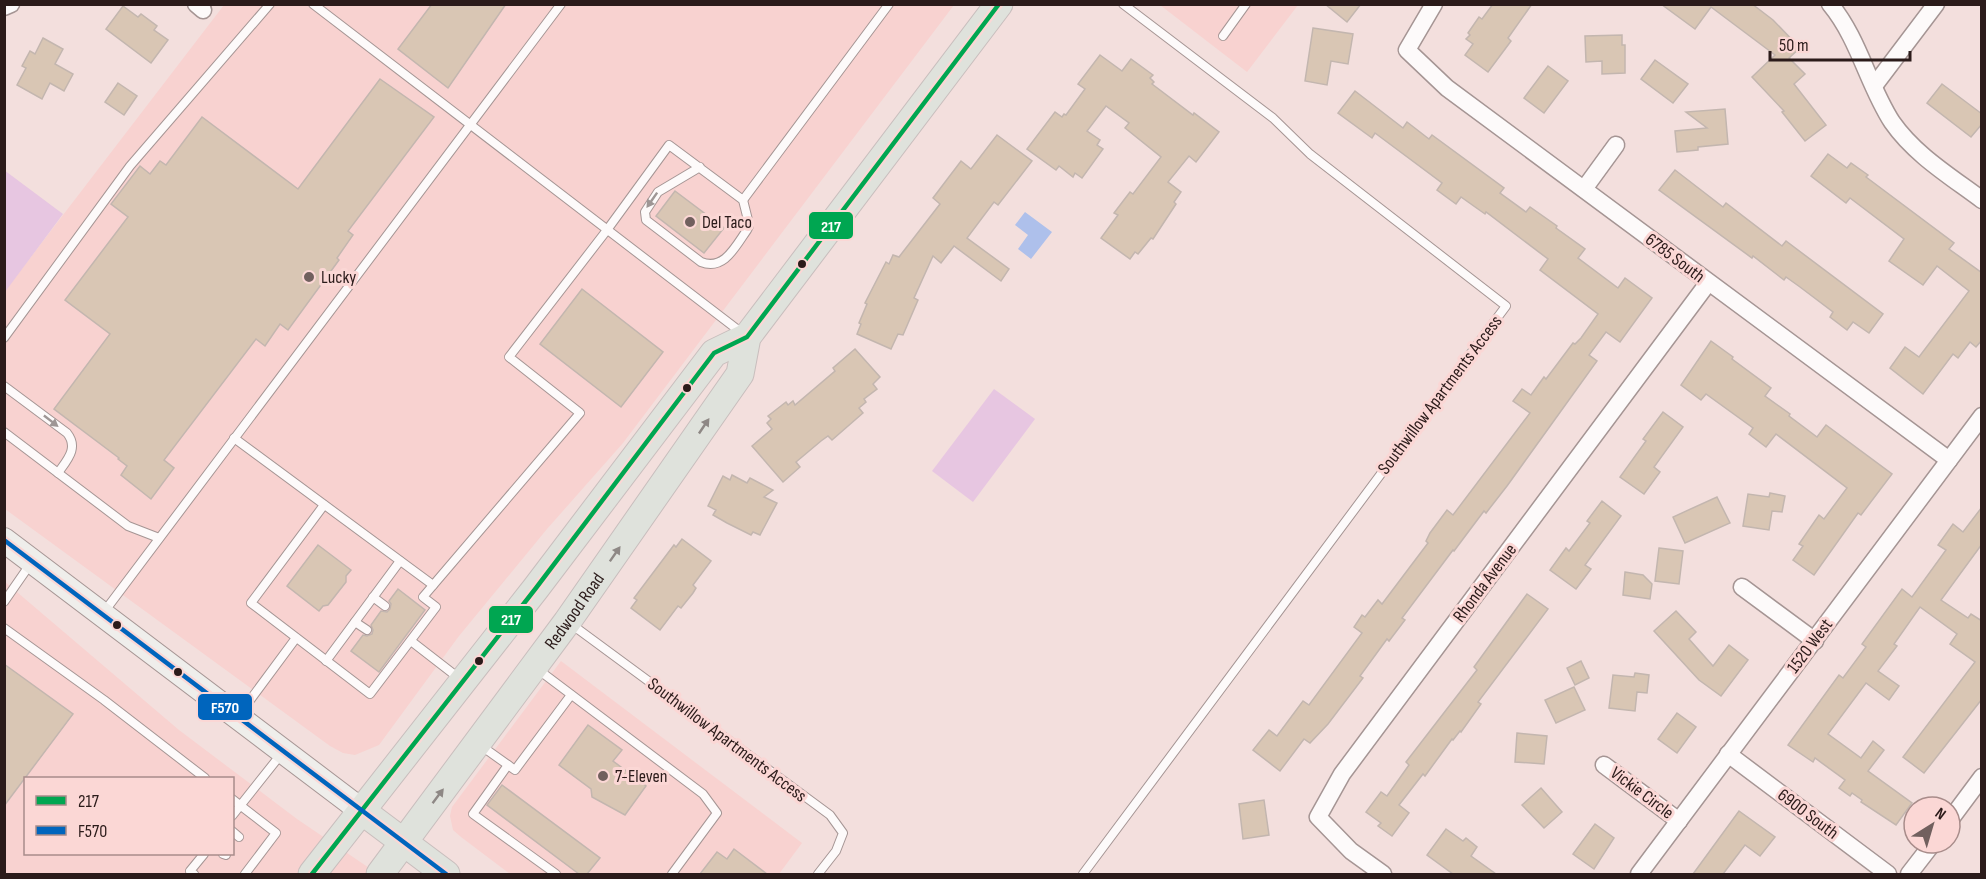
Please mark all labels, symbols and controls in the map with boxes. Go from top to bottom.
scale bar [1770,24,1910,62]
text: 50 m [1779,35,1809,56]
one-way arrow [646,192,658,208]
line badge: 217 [808,211,854,240]
place label: Del Taco [702,212,752,233]
marker: Del Taco [683,215,697,229]
text: 217 [821,218,841,237]
street label: 6785 South [1641,229,1709,287]
unlabelled marker [796,258,808,270]
place label: Lucky [321,267,356,288]
marker: Lucky [302,270,316,284]
street label: Southwillow Apartments Access [1373,312,1507,478]
unlabelled marker [681,382,693,394]
one-way arrow [44,414,59,426]
one-way arrow [698,419,710,435]
street label: Rhonda Avenue [1449,540,1521,626]
one-way arrow [609,546,620,562]
street label: Redwood Road [540,569,608,653]
line badge: 217 [488,605,534,634]
text: 217 [501,611,521,630]
street label: 1520 West [1783,614,1837,677]
unlabelled marker [111,619,123,631]
unlabelled marker [473,655,485,667]
unlabelled marker [172,666,184,678]
street label: Southwillow Apartments Access [644,673,810,807]
line badge: F570 [197,693,253,721]
text: F570 [211,699,239,718]
street label: Vickie Circle [1606,762,1678,824]
place label: 7-Eleven [615,766,668,787]
marker: 7-Eleven [596,769,610,783]
legend [24,777,234,855]
street label: 6900 South [1774,784,1842,844]
one-way arrow [431,788,444,804]
text: 217 [78,791,100,812]
north arrow [1902,795,1962,855]
text: N [1931,804,1949,824]
text: F570 [78,821,107,842]

